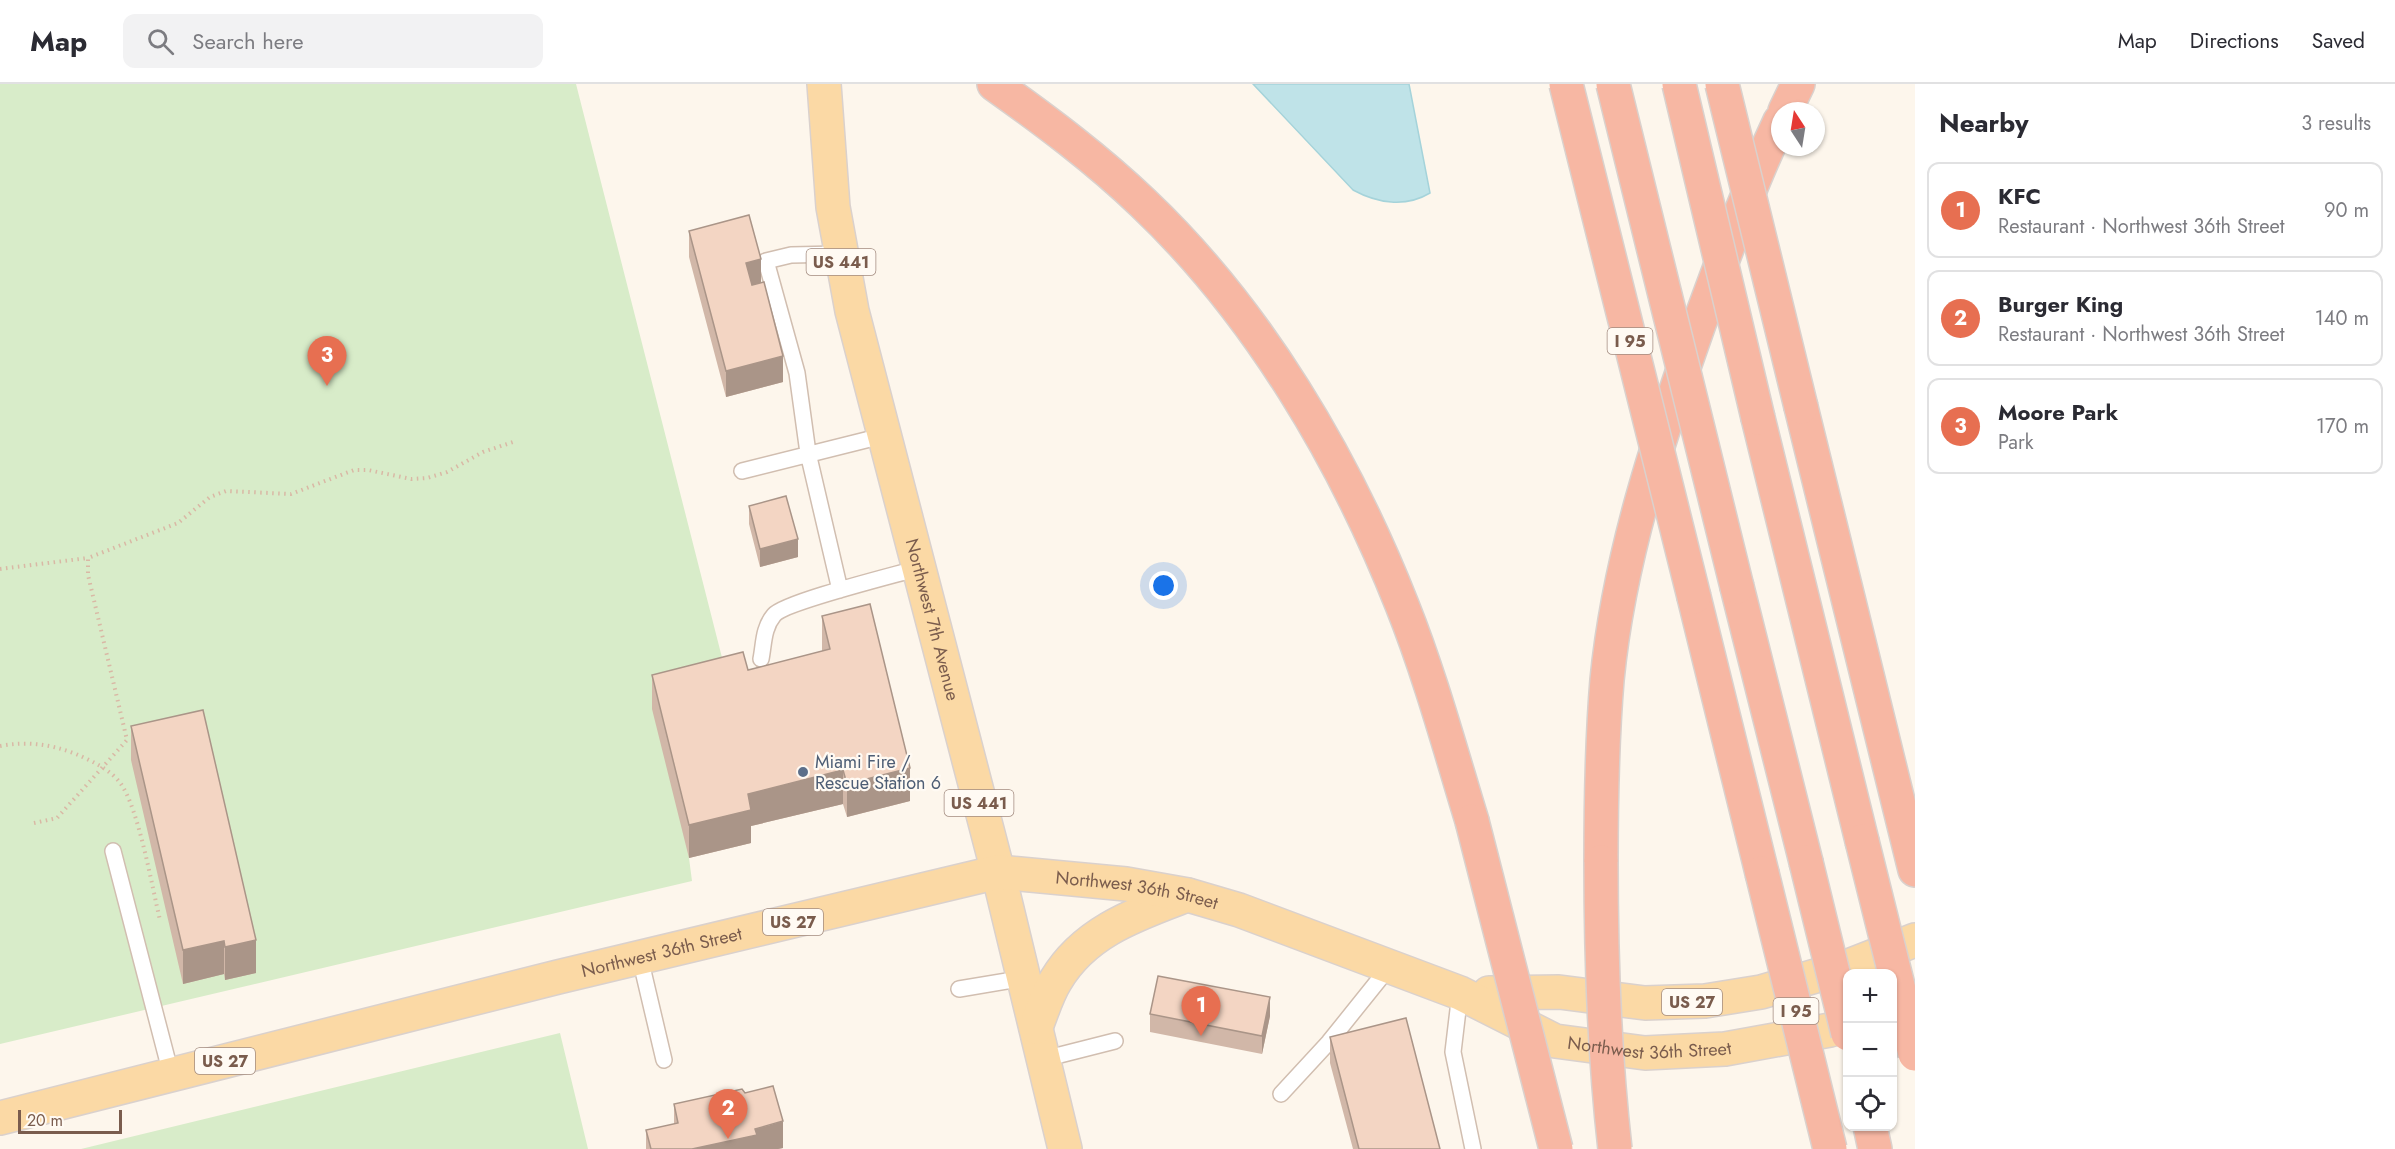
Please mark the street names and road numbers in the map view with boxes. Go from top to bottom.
road number: US 441 [806,249,876,275]
road number: I 95 [1608,328,1652,354]
street label: Northwest 7th Avenue [899,536,966,704]
road number: US 441 [944,790,1014,816]
street label: Northwest 36th Street [1054,864,1222,916]
road number: US 27 [763,909,823,935]
street label: Northwest 36th Street [579,920,745,984]
road number: US 27 [1662,989,1722,1015]
road number: I 95 [1774,998,1818,1024]
street label: Northwest 36th Street [1566,1030,1734,1066]
road number: US 27 [195,1048,255,1074]

